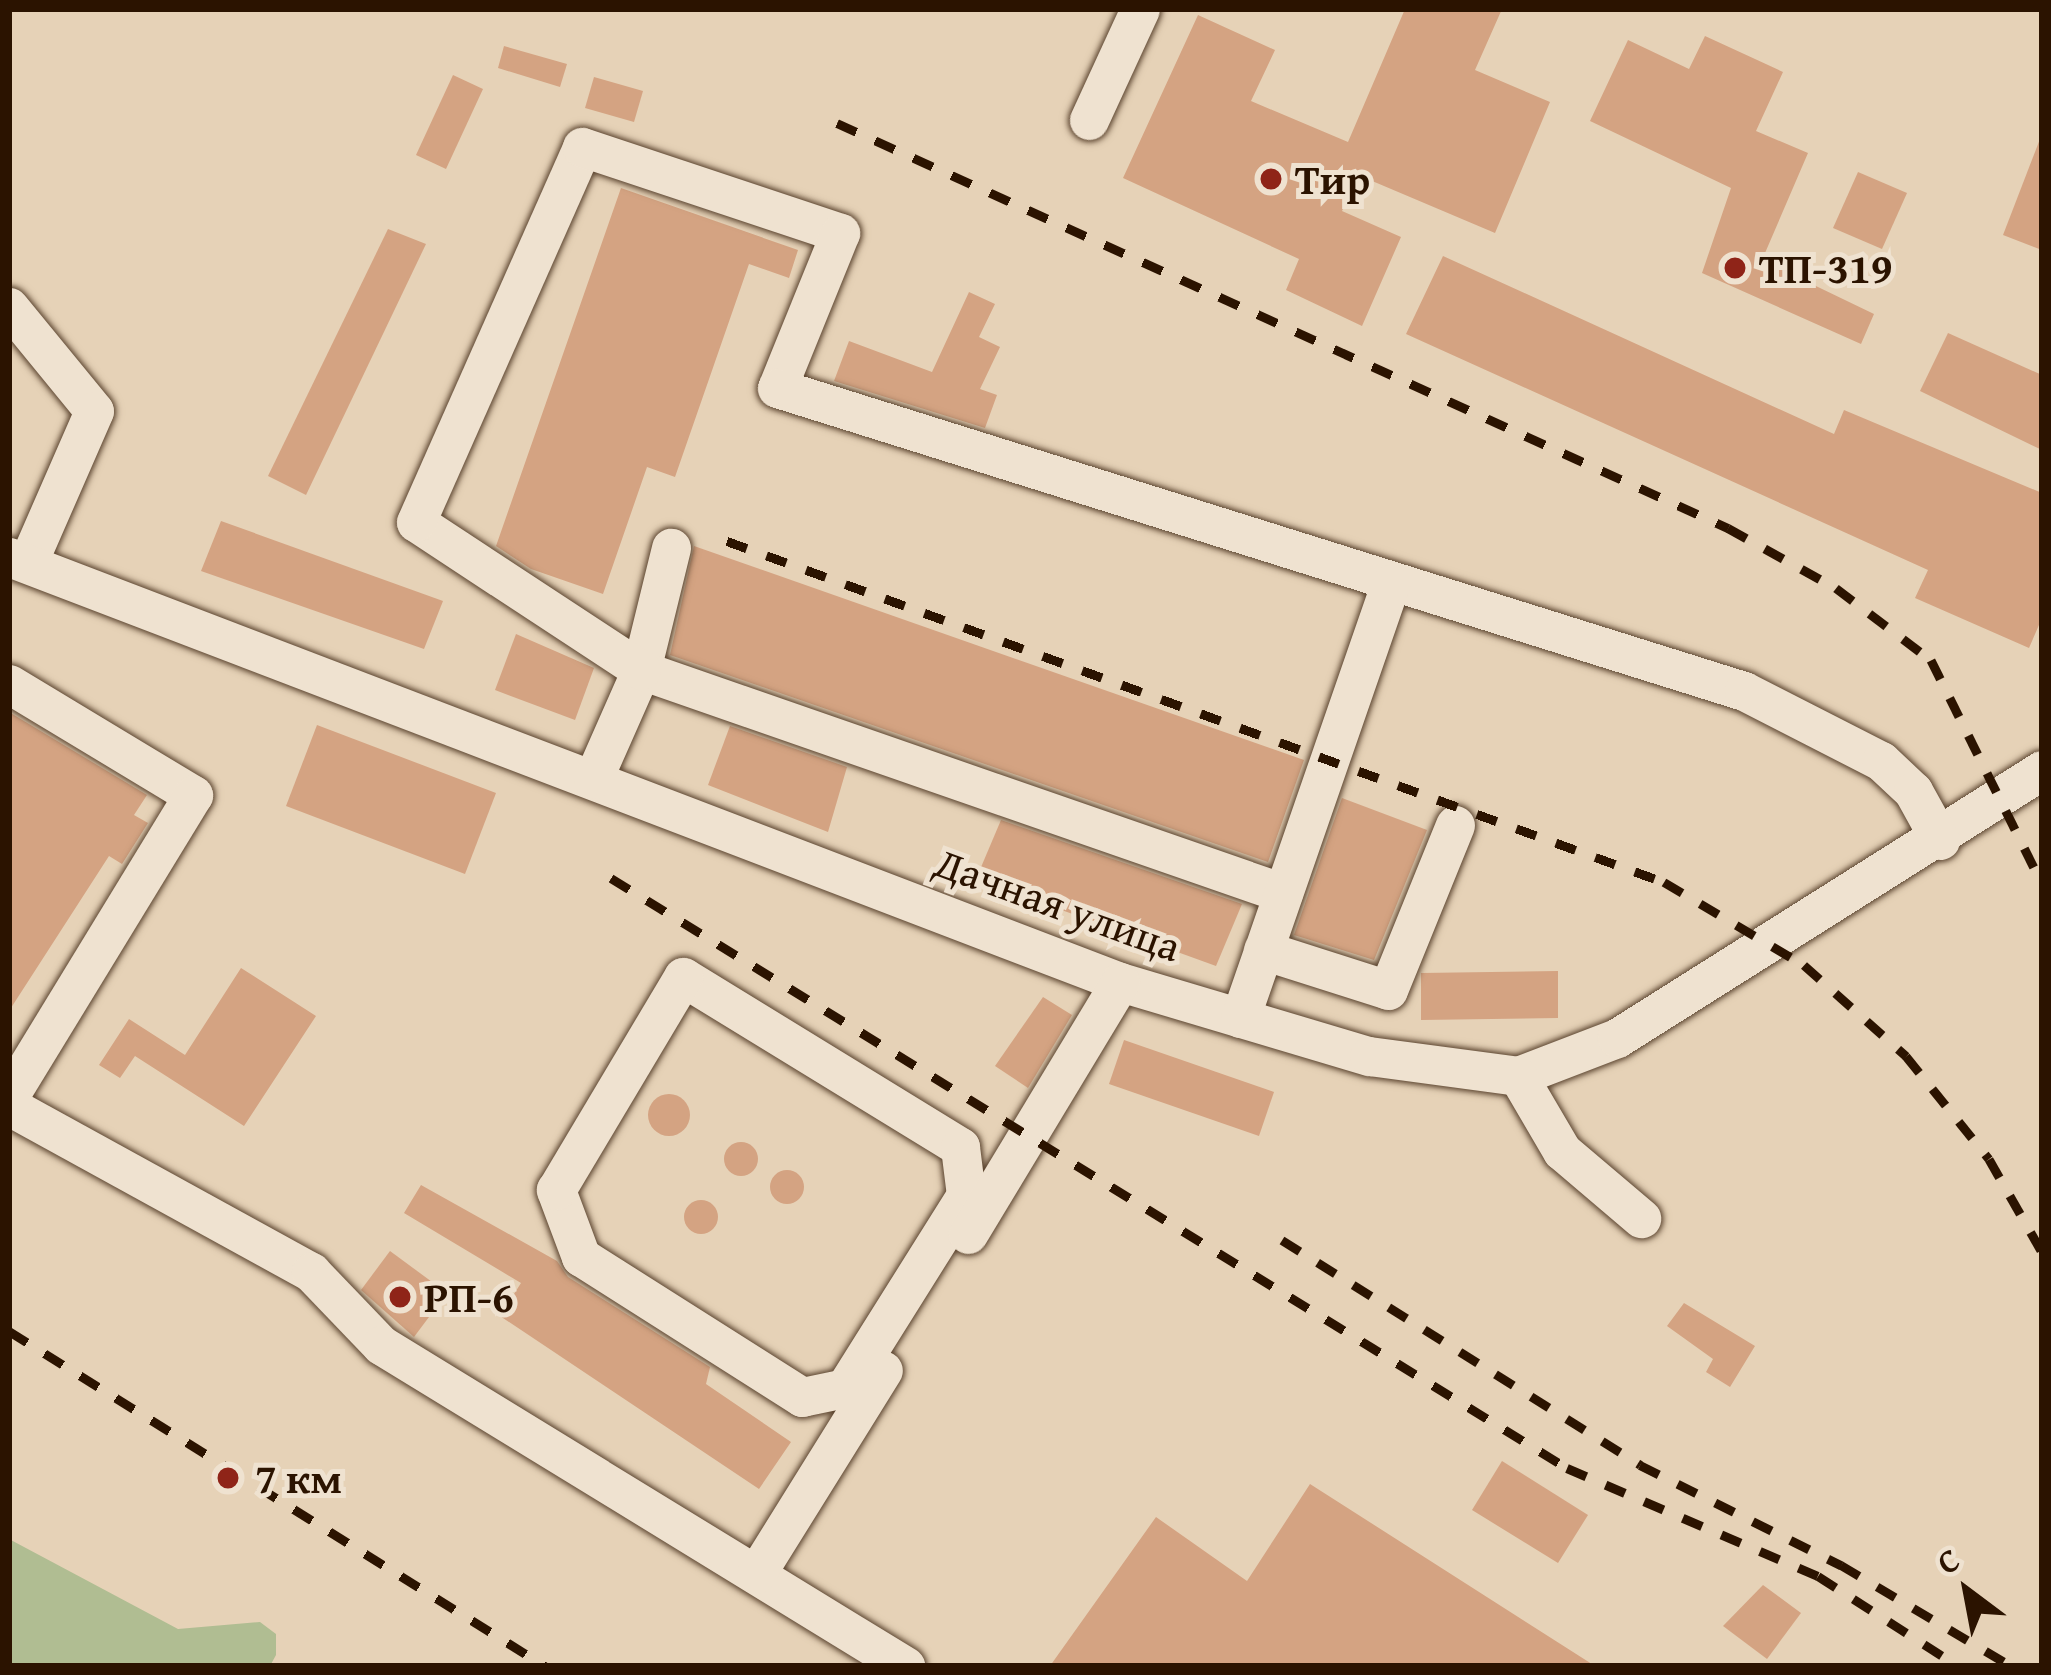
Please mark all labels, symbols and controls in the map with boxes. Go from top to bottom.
place label: Тир [1295,154,1370,204]
marker: Тир [1258,166,1284,192]
place label: ТП-319 [1759,243,1893,293]
marker: ТП-319 [1722,255,1748,281]
street label: Дачная улица [928,836,1188,972]
place label: РП-6 [424,1272,514,1322]
marker: РП-6 [387,1284,413,1310]
place label: 7 км [255,1453,342,1503]
marker: 7 км [212,1462,244,1494]
north arrow [1907,1531,2027,1651]
text: С [1927,1535,1969,1586]

